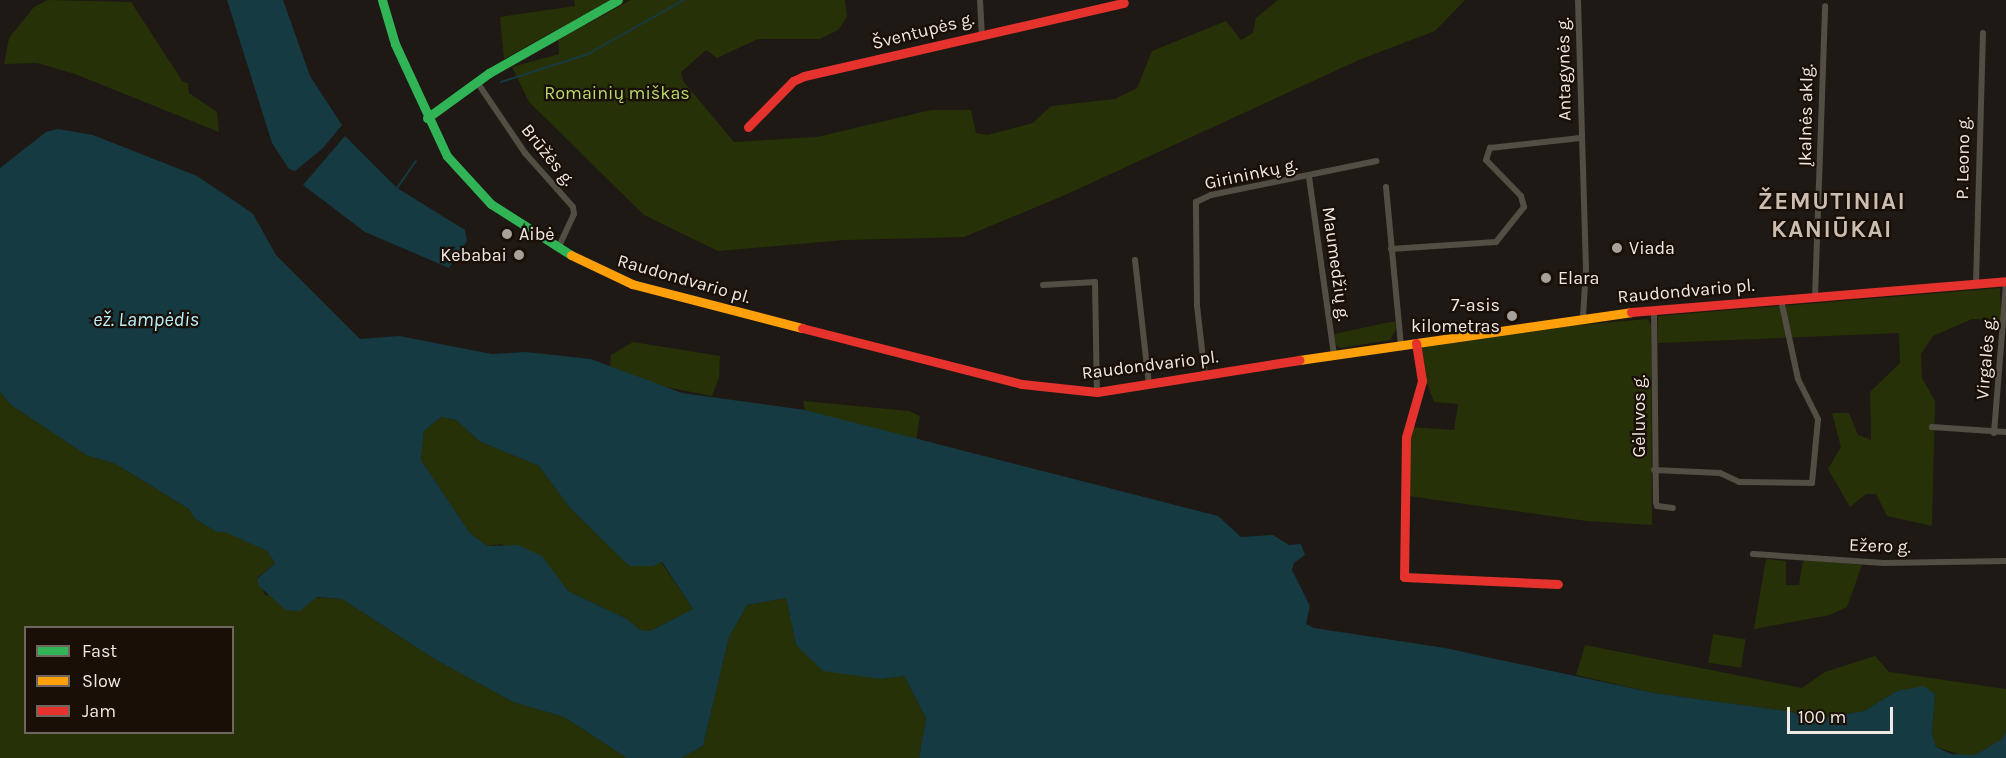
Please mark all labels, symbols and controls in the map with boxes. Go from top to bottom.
street label: Šventupės g. [870,8,976,54]
street label: Antagynės g. [1552,17,1576,121]
street label: Įkalnės aklg. [1794,64,1818,166]
park label: Romainių miškas [544,82,690,104]
street label: P. Leono g. [1951,116,1975,200]
street label: Brūžės g. [516,120,580,190]
street label: Girininkų g. [1202,154,1300,194]
district label: ŽEMUTINIAI KANIŪKAI [1758,188,1906,244]
street label: Maumedžių g. [1317,205,1355,323]
place label: Aibė [519,223,555,245]
marker: Aibė [500,227,514,241]
place label: Viada [1629,237,1675,259]
marker: Viada [1610,241,1624,255]
place label: Kebabai [440,244,507,266]
marker: Kebabai [512,248,526,262]
street label: Raudondvario pl. [615,250,753,308]
place label: Elara [1558,267,1599,289]
marker: Elara [1539,271,1553,285]
street label: Raudondvario pl. [1617,274,1755,308]
place label: 7-asis kilometras [1411,295,1500,338]
water label: ež. Lampėdis [93,307,199,331]
marker: 7-asis kilometras [1505,309,1519,323]
street label: Virgalės g. [1972,316,2000,400]
street label: Raudondvario pl. [1080,346,1220,384]
street label: Gėluvos g. [1628,375,1650,457]
street label: Ežero g. [1849,534,1911,558]
legend [24,626,234,734]
text: Fast [82,640,117,662]
text: Slow [82,670,121,692]
scale bar [1790,695,1896,733]
text: Jam [82,700,116,722]
text: 100 m [1798,706,1846,728]

